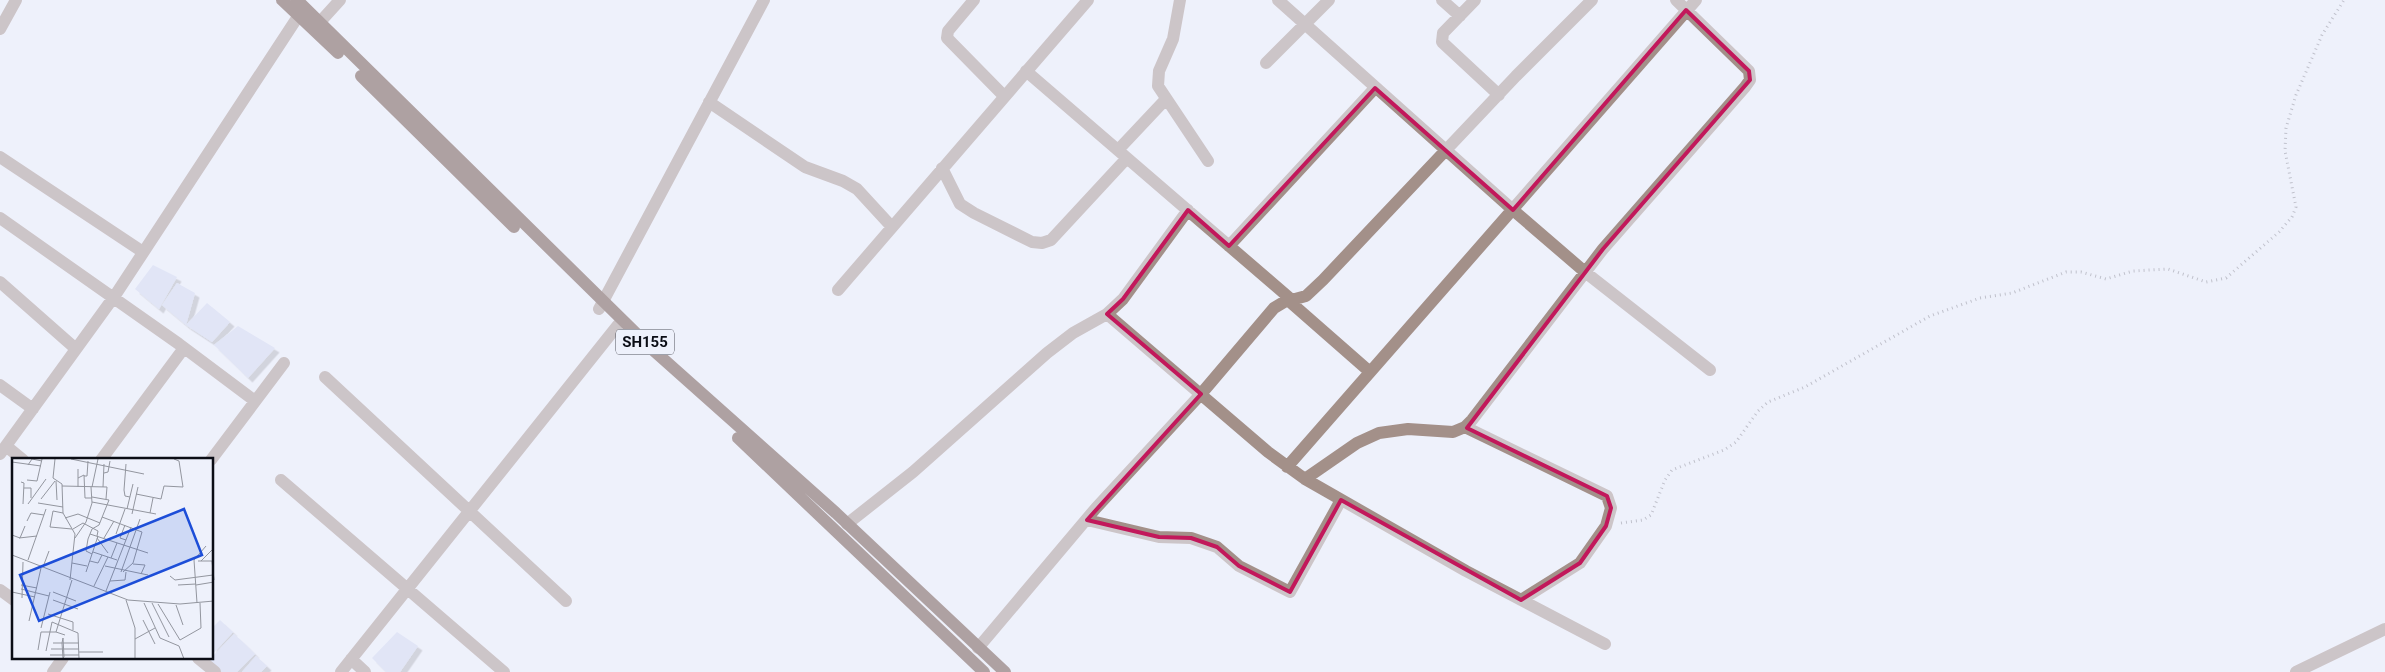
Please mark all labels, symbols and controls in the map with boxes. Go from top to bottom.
road number: SH155 [616,330,674,354]
inset map [12,458,214,660]

